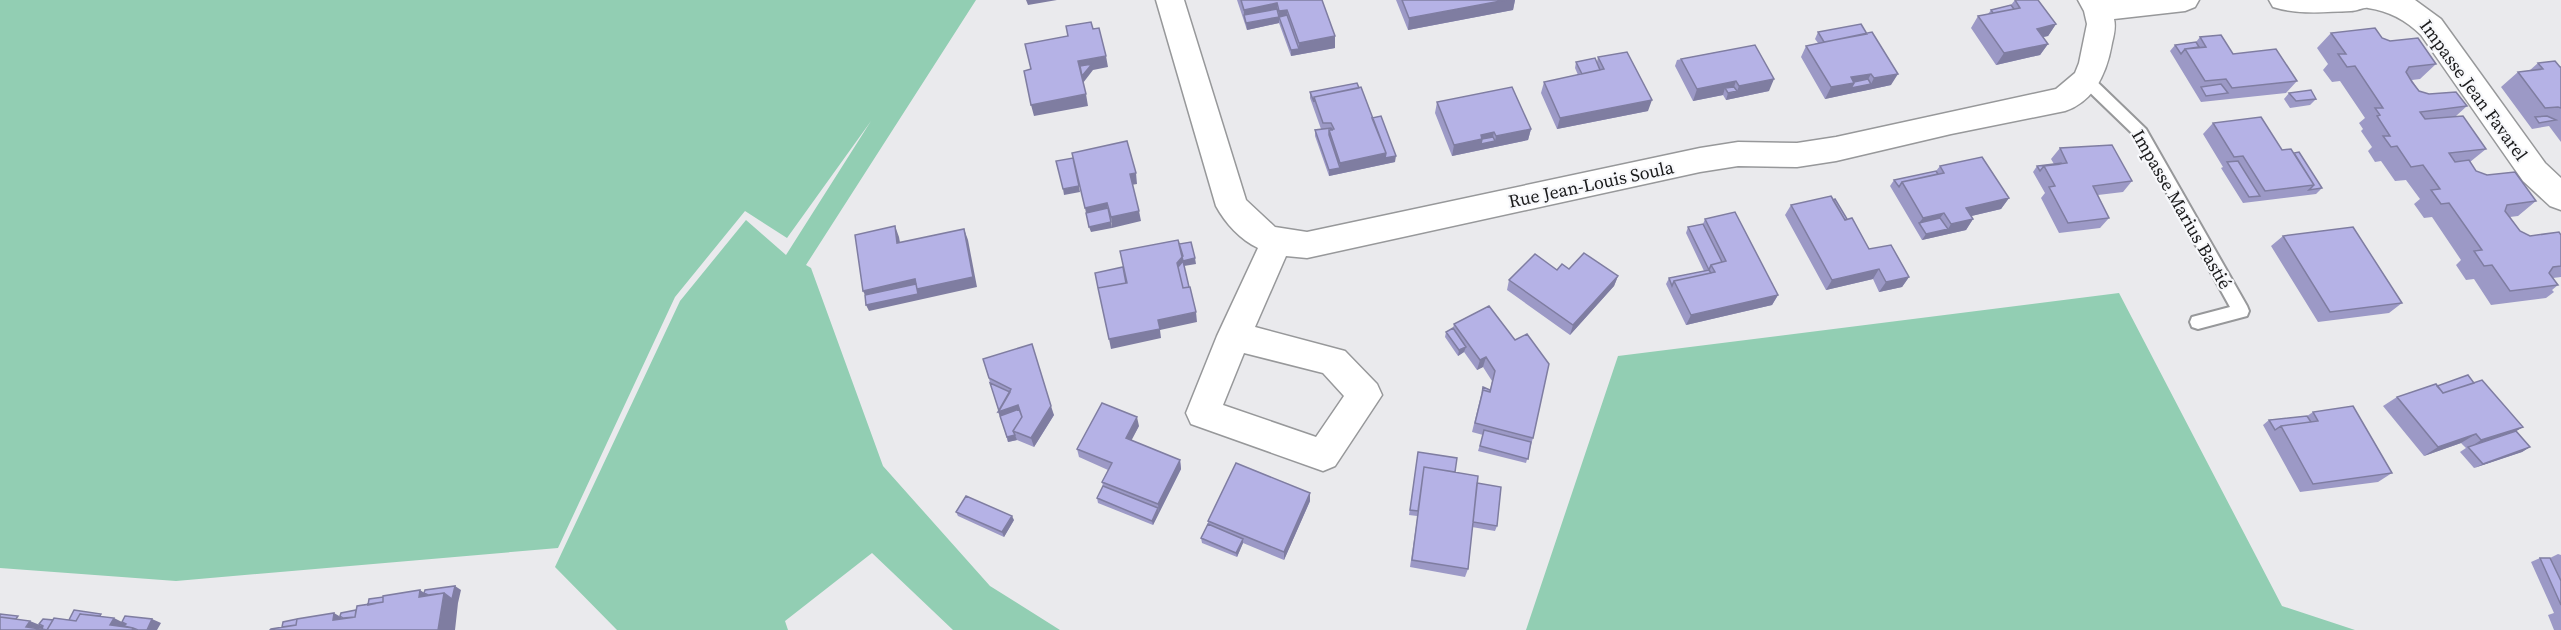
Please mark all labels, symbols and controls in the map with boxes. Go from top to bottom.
street label: Impasse Jean Favarel [2414,14,2534,166]
street label: Impasse Marius Bastié [2126,125,2238,293]
street label: Rue Jean-Louis Soula [1506,154,1677,214]

